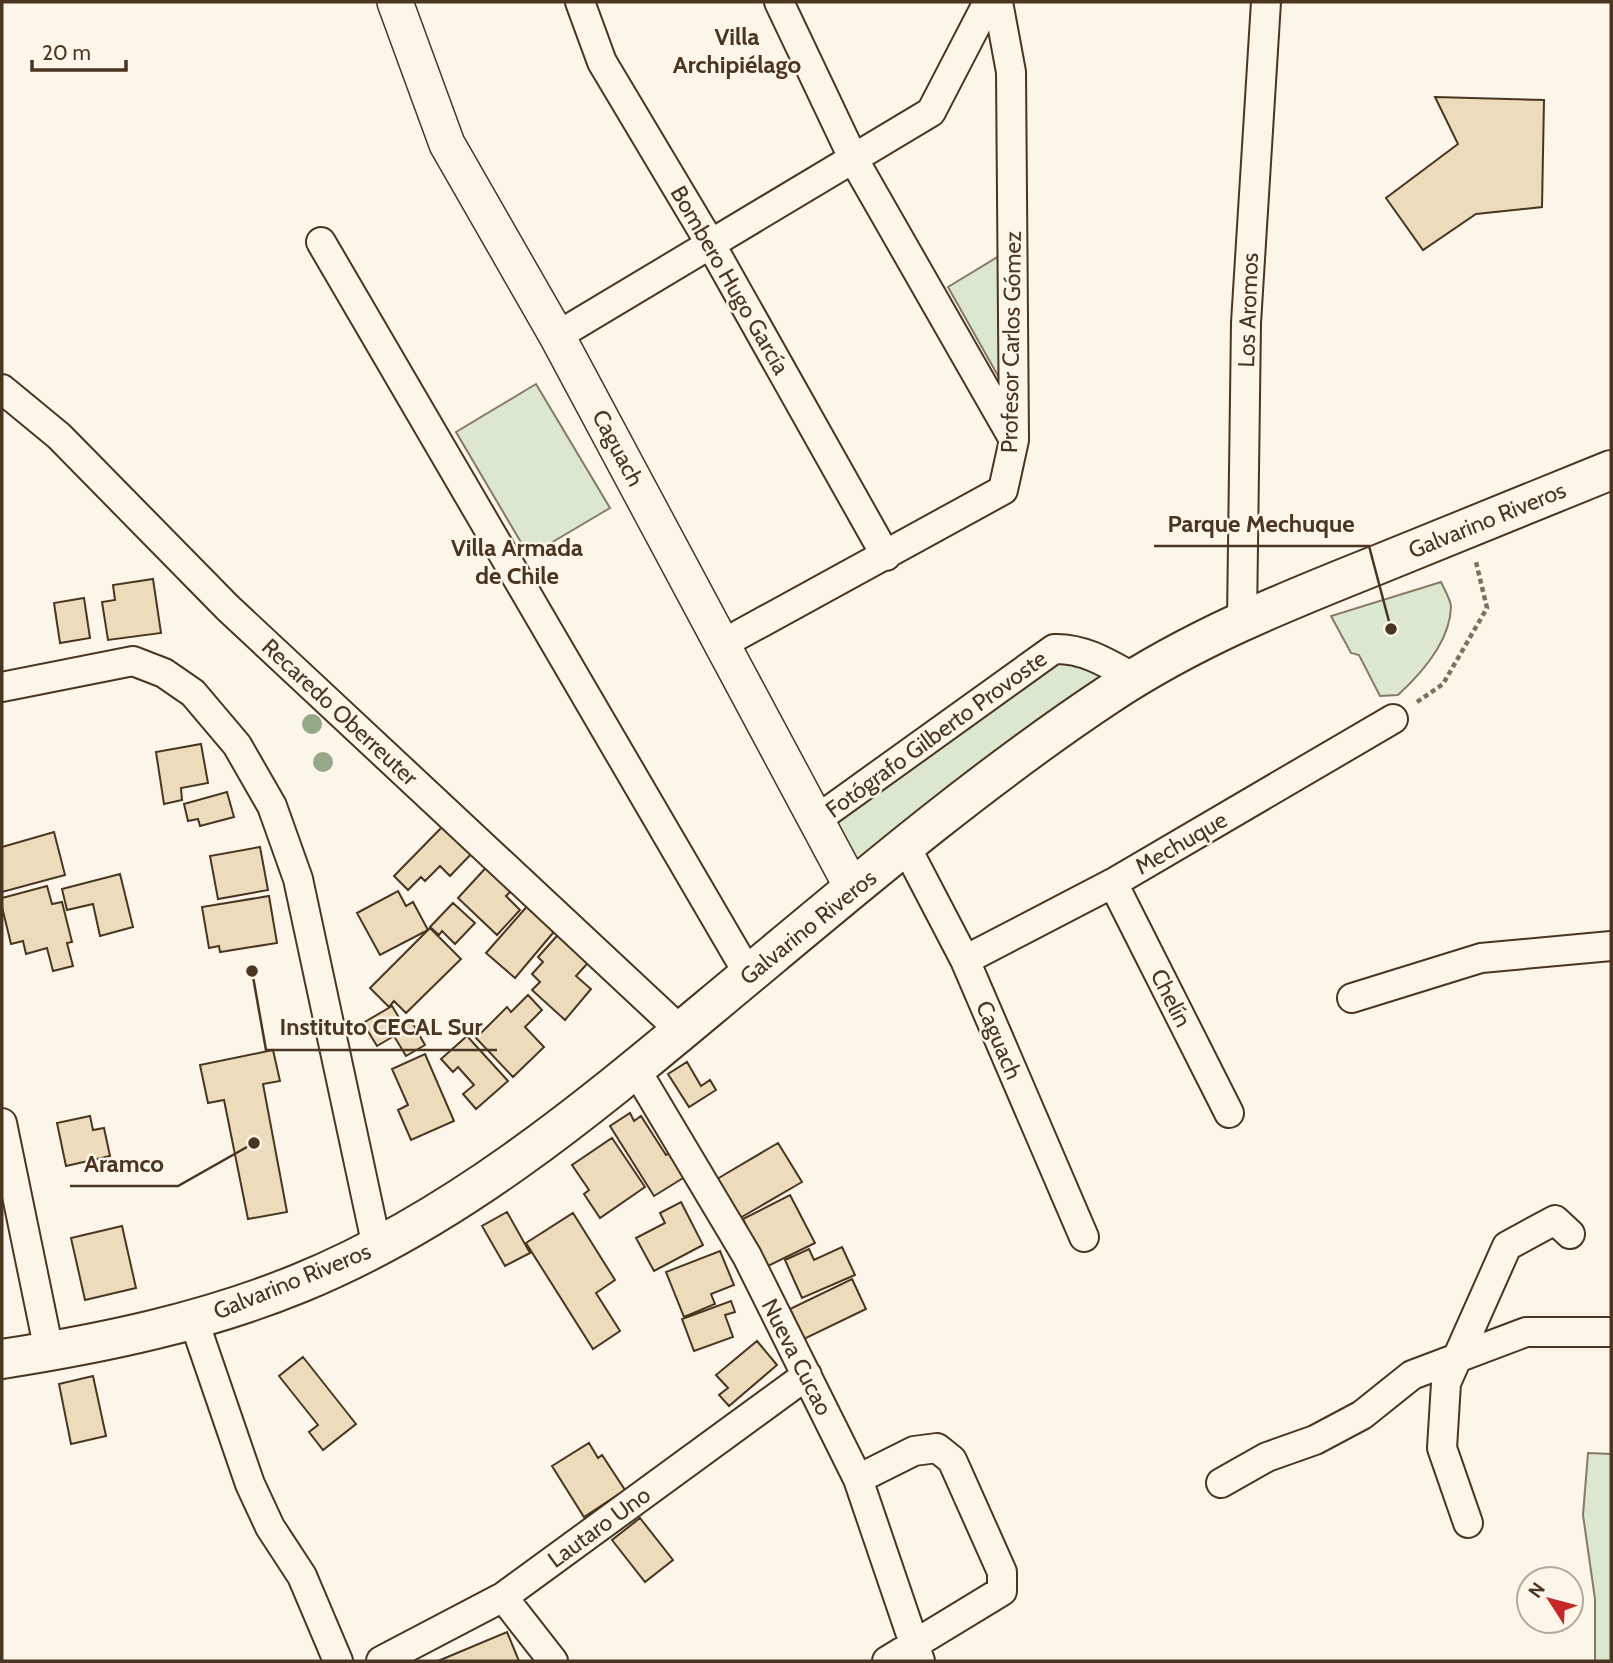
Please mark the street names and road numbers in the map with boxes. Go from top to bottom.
street label: Bombero Hugo García [665,181,795,379]
street label: Profesor Carlos Gómez [995,231,1027,453]
street label: Los Aromos [1232,252,1264,368]
street label: Caguach [586,405,650,491]
street label: Galvarino Riveros [1404,476,1570,564]
street label: Recaredo Oberreuter [256,633,424,792]
street label: Fotógrafo Gilberto Provoste [820,644,1052,824]
street label: Mechuque [1130,805,1232,881]
street label: Galvarino Riveros [734,863,882,991]
street label: Chelín [1145,964,1197,1032]
street label: Caguach [970,996,1028,1084]
street label: Galvarino Riveros [209,1237,375,1325]
street label: Nueva Cucao [756,1294,838,1420]
street label: Lautaro Uno [542,1480,656,1574]

